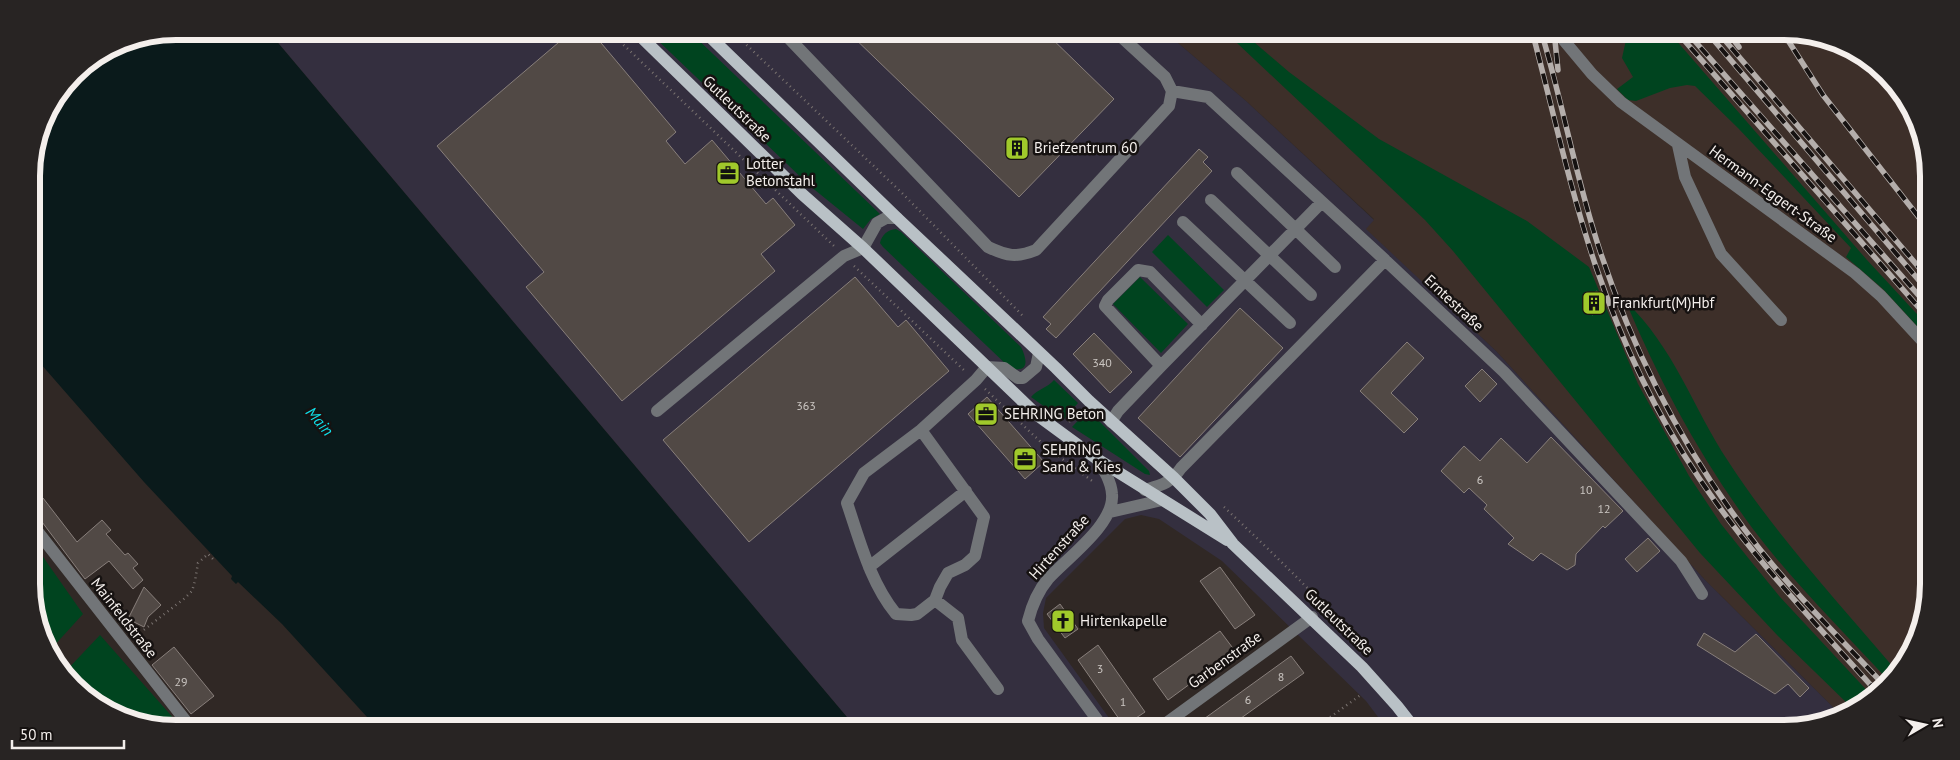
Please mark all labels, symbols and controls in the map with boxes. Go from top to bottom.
street label: Gutleutstraße [699,71,776,146]
building icon: Briefzentrum 60 [1004,135,1030,161]
place label: Briefzentrum 60 [1034,138,1137,157]
street label: Hermann-Eggert-Straße [1706,141,1841,246]
place label: Lotter Betonstahl [746,154,816,190]
office icon: Lotter Betonstahl [715,160,741,186]
street label: Erntestraße [1421,270,1488,335]
building icon: Frankfurt(M)Hbf [1581,290,1607,316]
place label: Frankfurt(M)Hbf [1612,293,1715,312]
house number: 340 [1092,355,1112,370]
house number: 363 [796,398,816,413]
office icon: SEHRING Beton [973,401,999,427]
water label: Main [302,402,338,440]
place label: SEHRING Beton [1004,404,1104,423]
place label: SEHRING Sand & Kies [1042,440,1121,476]
office icon: SEHRING Sand & Kies [1012,446,1038,472]
house number: 6 [1477,472,1483,487]
house number: 10 [1579,482,1593,497]
house number: 12 [1597,501,1611,516]
street label: Hirtenstraße [1025,510,1093,583]
street label: Mainfeldstraße [87,574,162,662]
street label: Gutleutstraße [1301,584,1378,659]
church icon: Hirtenkapelle [1050,608,1076,634]
place label: Hirtenkapelle [1080,611,1167,630]
street label: Garbenstraße [1184,627,1265,693]
house number: 3 [1097,661,1103,676]
house number: 8 [1278,669,1284,684]
house number: 29 [174,674,188,689]
house number: 6 [1245,692,1251,707]
house number: 1 [1120,694,1126,709]
north arrow [1900,700,1950,750]
text: N [1928,717,1947,729]
scale bar [12,718,125,750]
text: 50 m [20,725,53,744]

